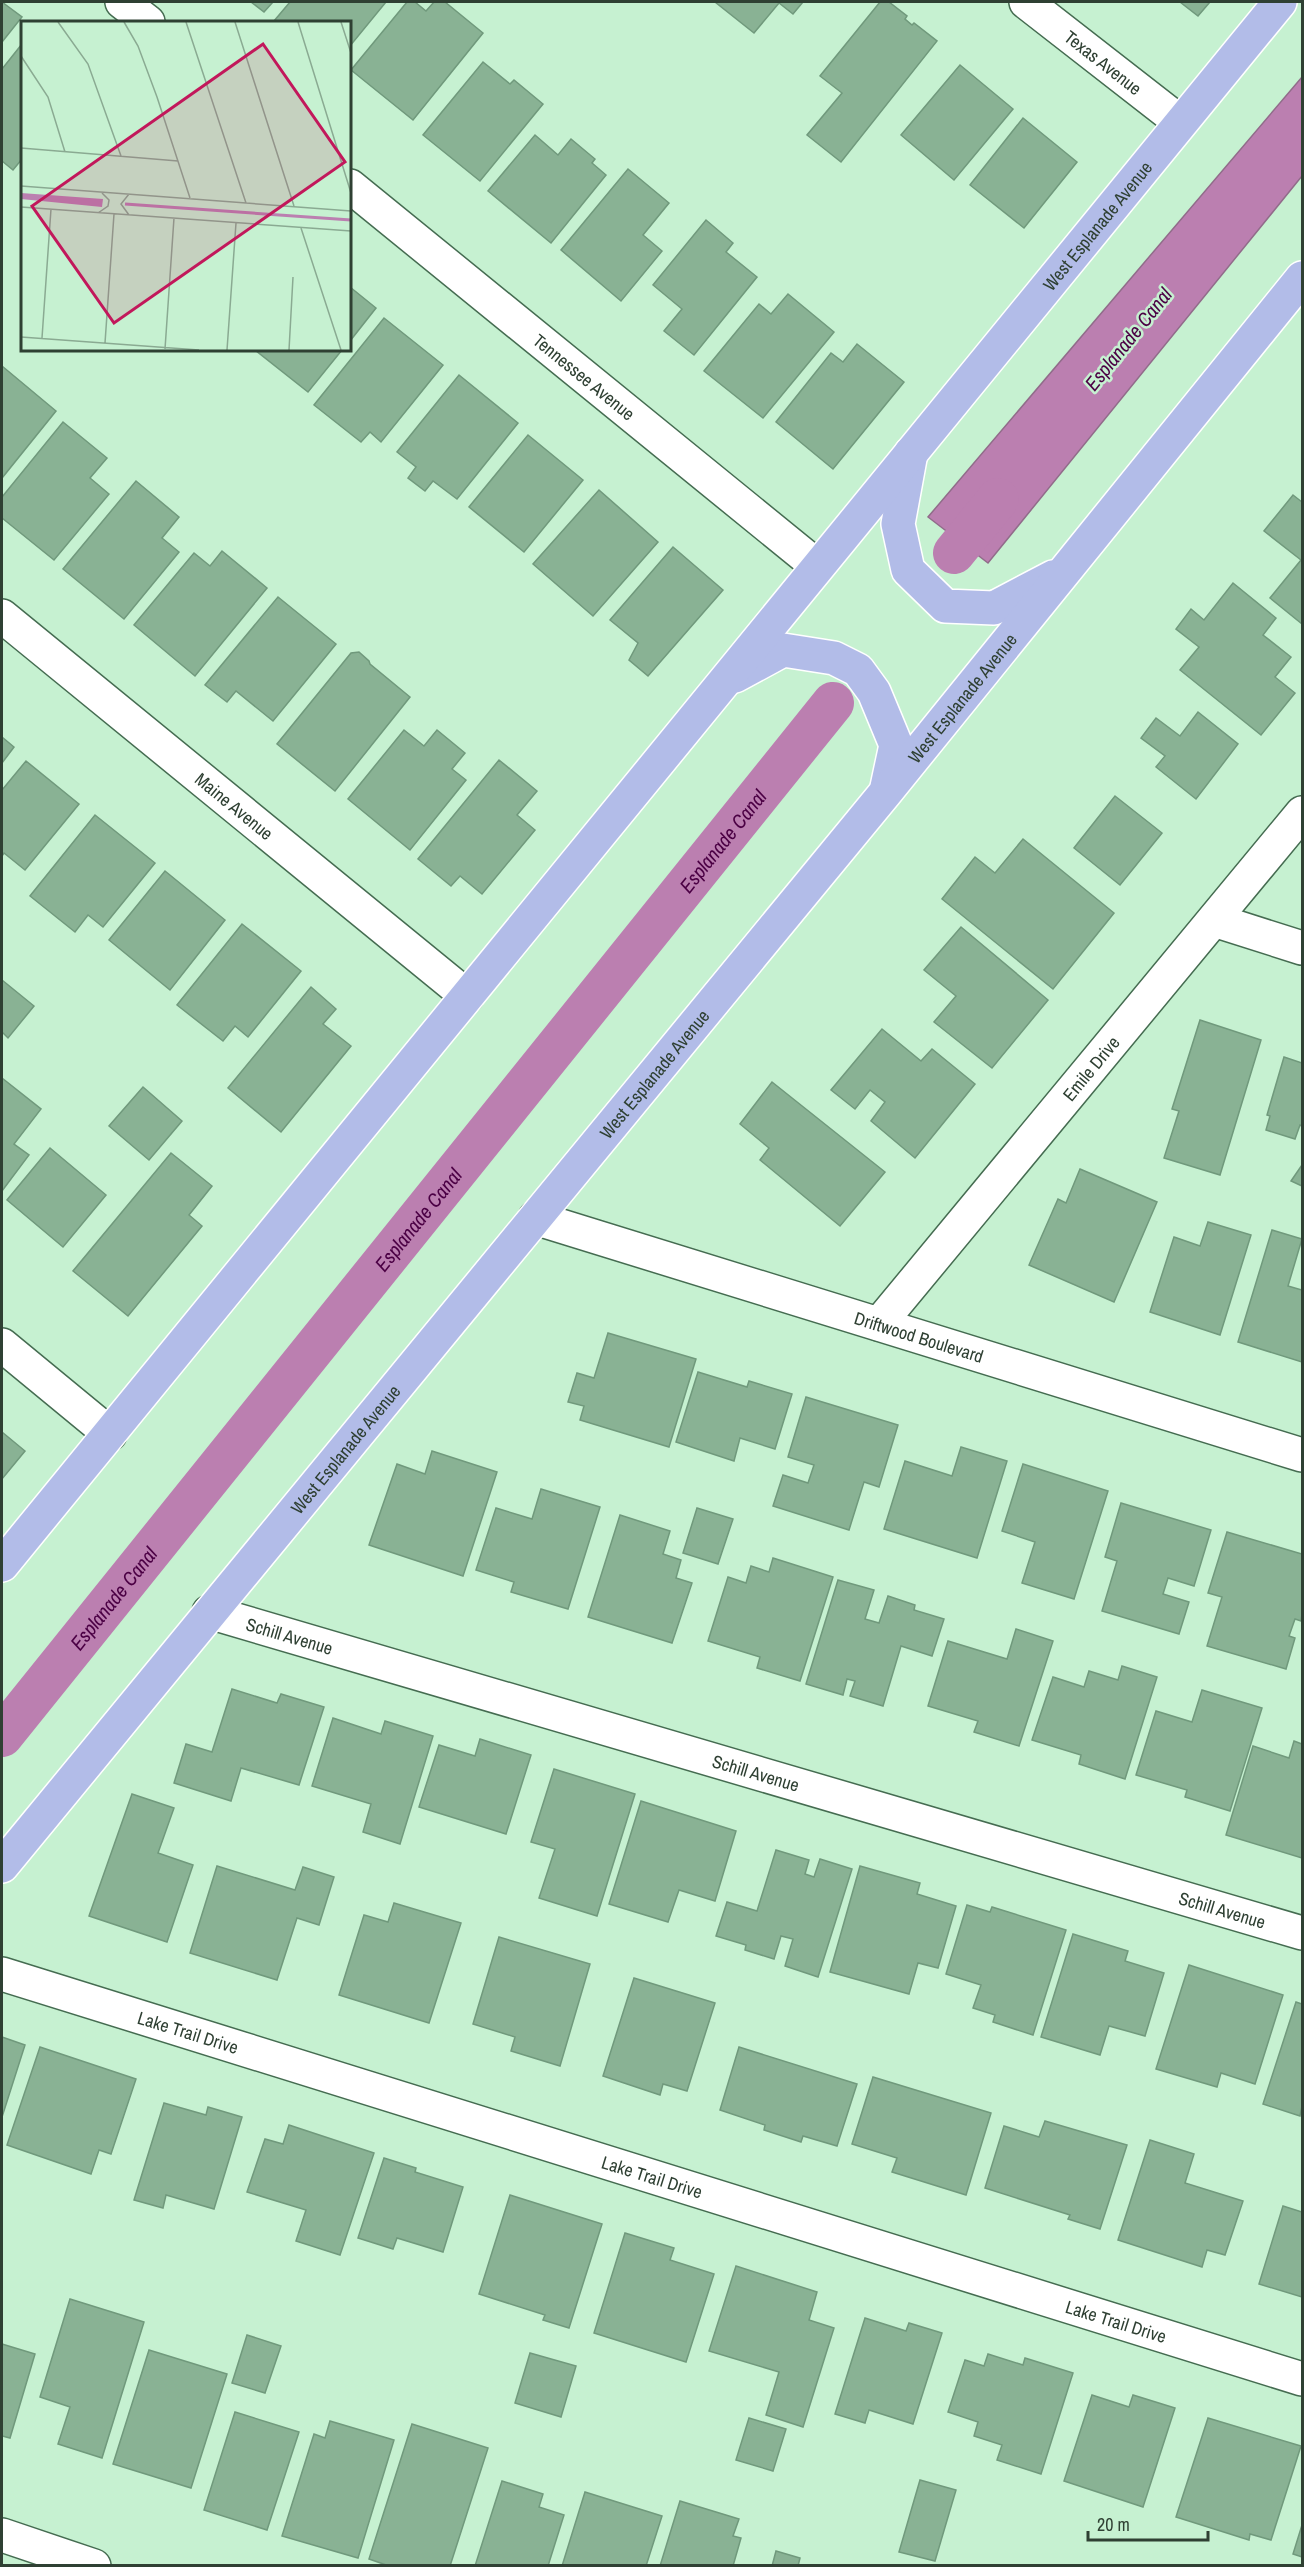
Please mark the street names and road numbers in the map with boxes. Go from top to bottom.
street label: Texas Avenue [1059,24,1147,100]
street label: West Esplanade Avenue [1037,156,1158,296]
street label: Tennessee Avenue [528,328,640,426]
street label: West Esplanade Avenue [902,628,1022,768]
street label: Maine Avenue [190,766,279,845]
street label: West Esplanade Avenue [593,1004,715,1144]
street label: Emile Drive [1056,1031,1125,1106]
street label: Driftwood Boulevard [851,1305,987,1368]
street label: West Esplanade Avenue [285,1379,406,1519]
street label: Schill Avenue [243,1611,336,1660]
street label: Schill Avenue [710,1748,802,1797]
street label: Schill Avenue [1176,1885,1269,1934]
street label: Lake Trail Drive [135,2005,242,2059]
street label: Lake Trail Drive [599,2149,706,2204]
street label: Lake Trail Drive [1063,2294,1170,2349]

